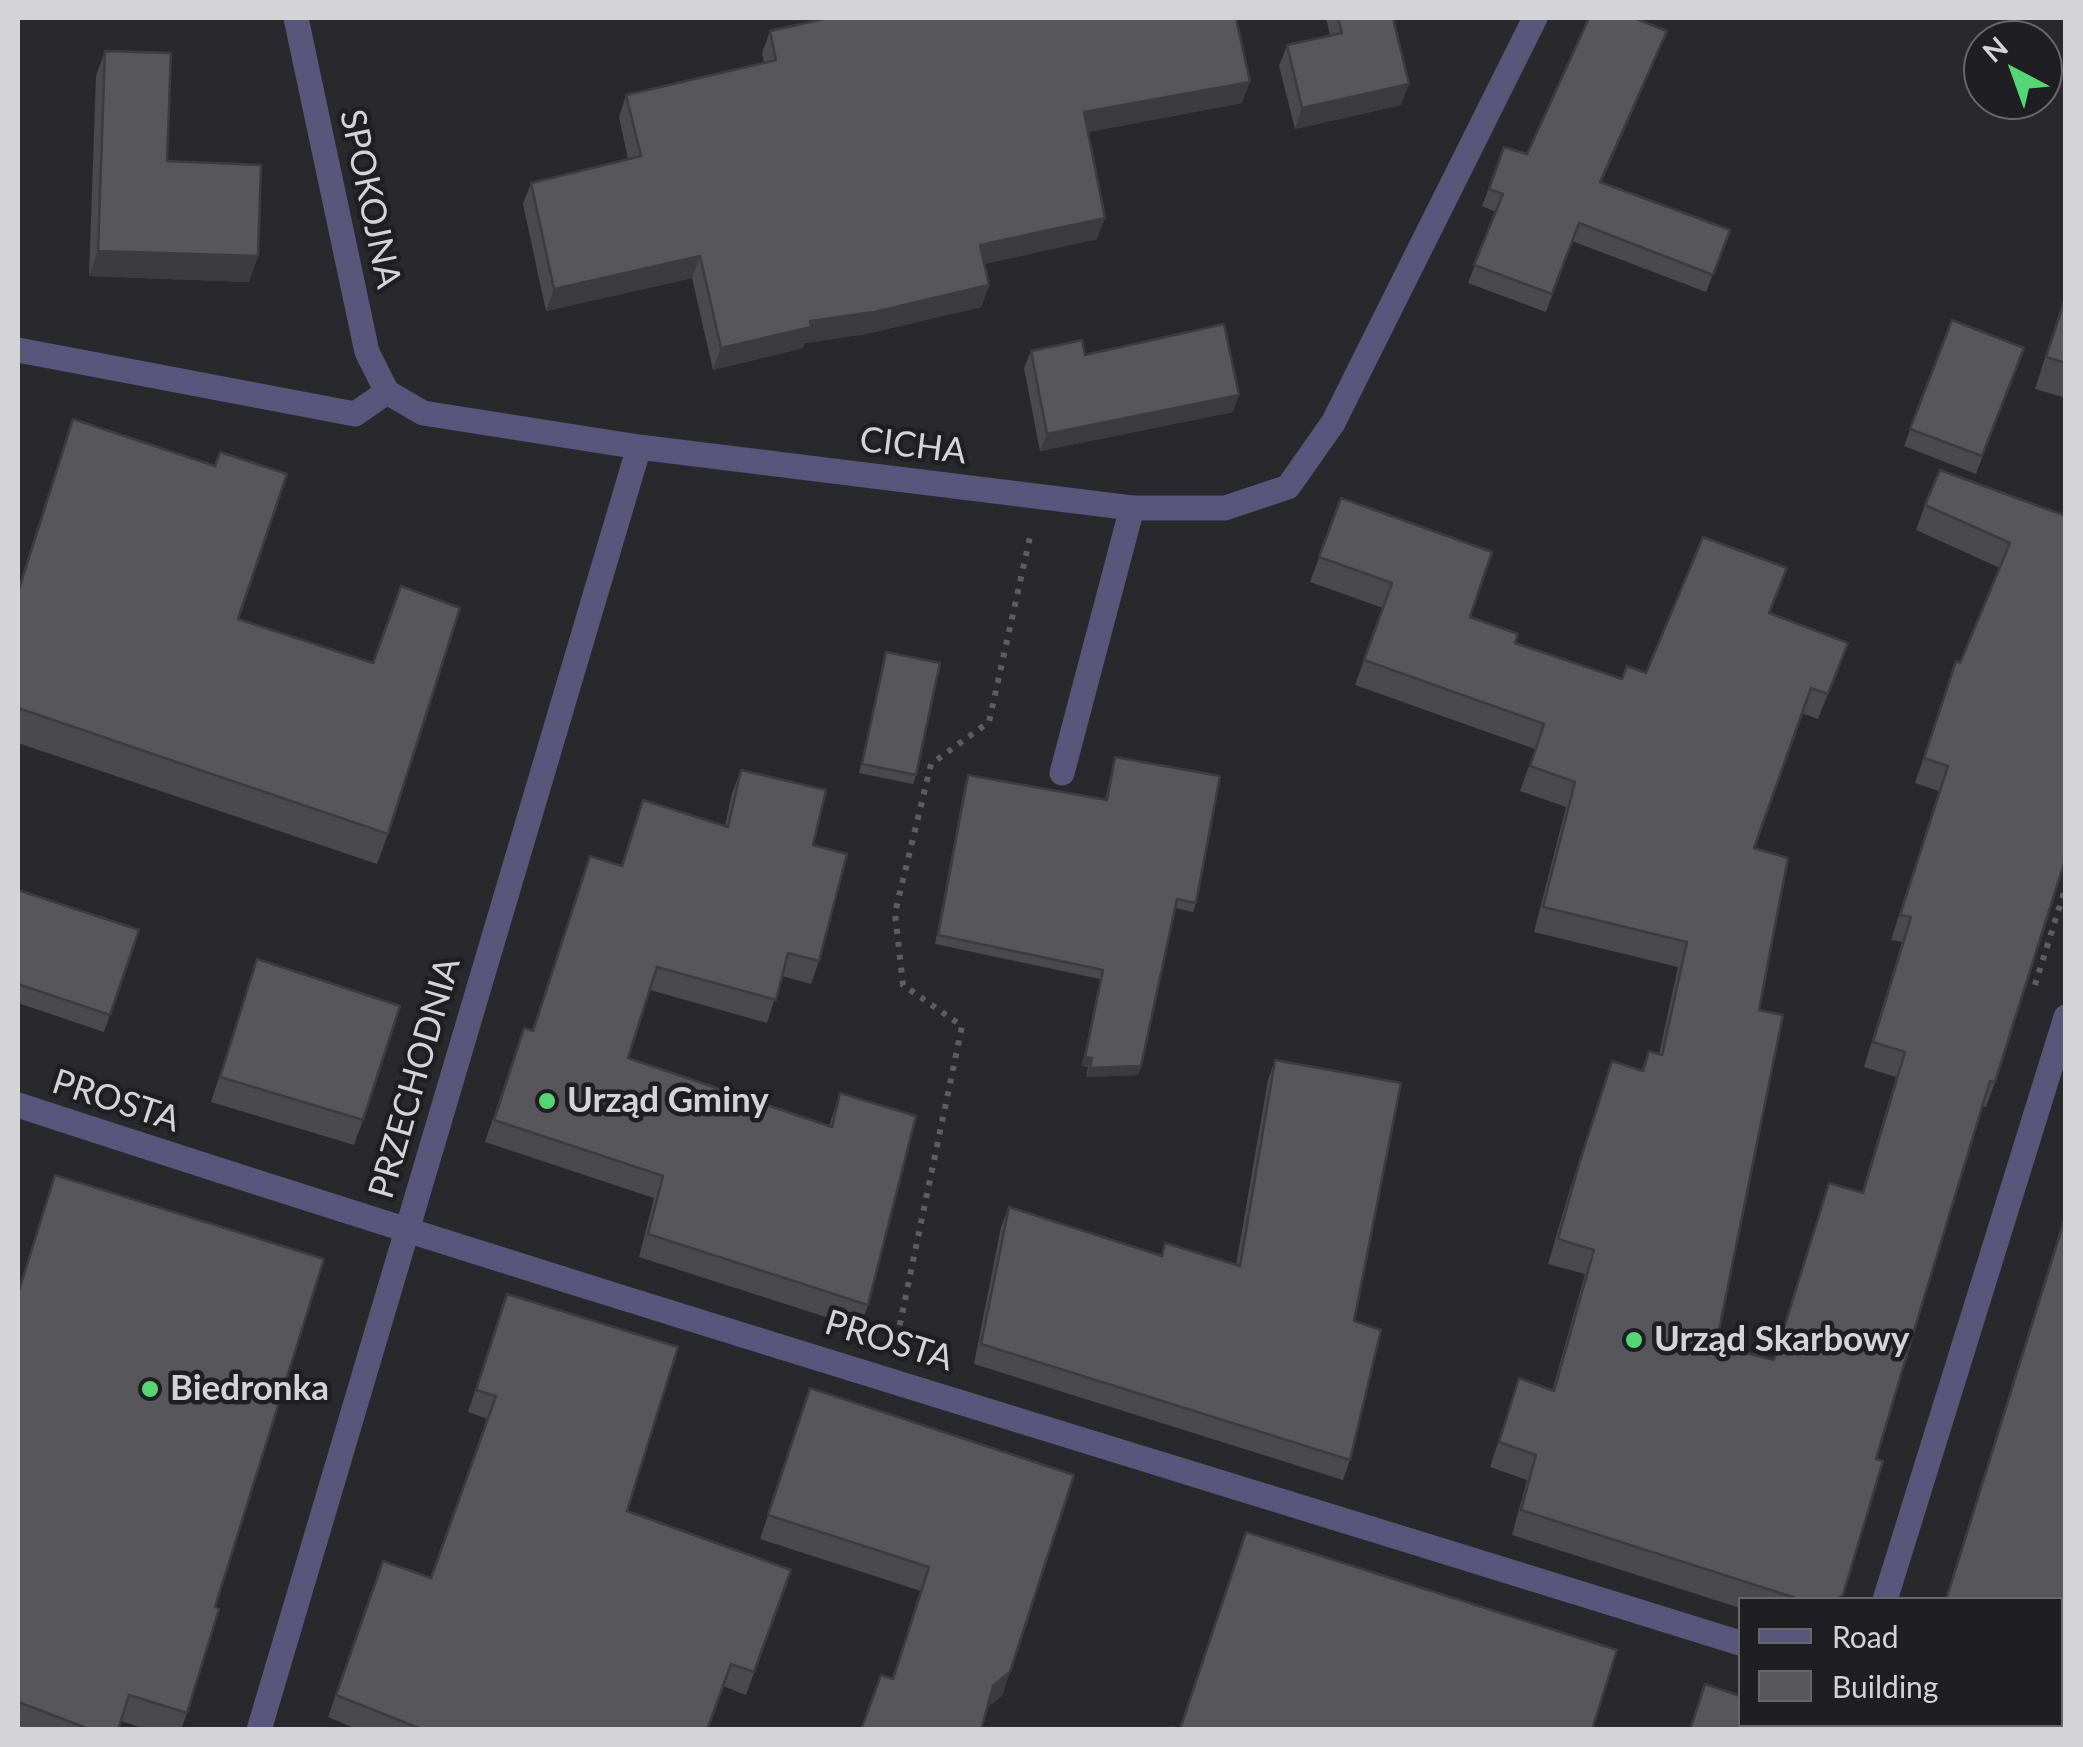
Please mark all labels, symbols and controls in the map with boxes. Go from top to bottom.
north arrow [1963,20,2063,120]
text: N [1975,29,2014,69]
street label: SPOKOJNA [331,106,409,292]
street label: CICHA [857,419,969,473]
street label: PRZECHODNIA [361,953,469,1203]
street label: PROSTA [47,1061,185,1141]
place label: Urząd Gminy [567,1080,769,1122]
marker: Urząd Gminy [536,1090,558,1112]
street label: PROSTA [820,1302,958,1380]
place label: Urząd Skarbowy [1654,1319,1909,1361]
marker: Urząd Skarbowy [1623,1329,1645,1351]
place label: Biedronka [170,1368,329,1410]
marker: Biedronka [139,1378,161,1400]
legend [1738,1597,2063,1727]
text: Road [1832,1618,1899,1654]
text: Building [1832,1668,1938,1704]

